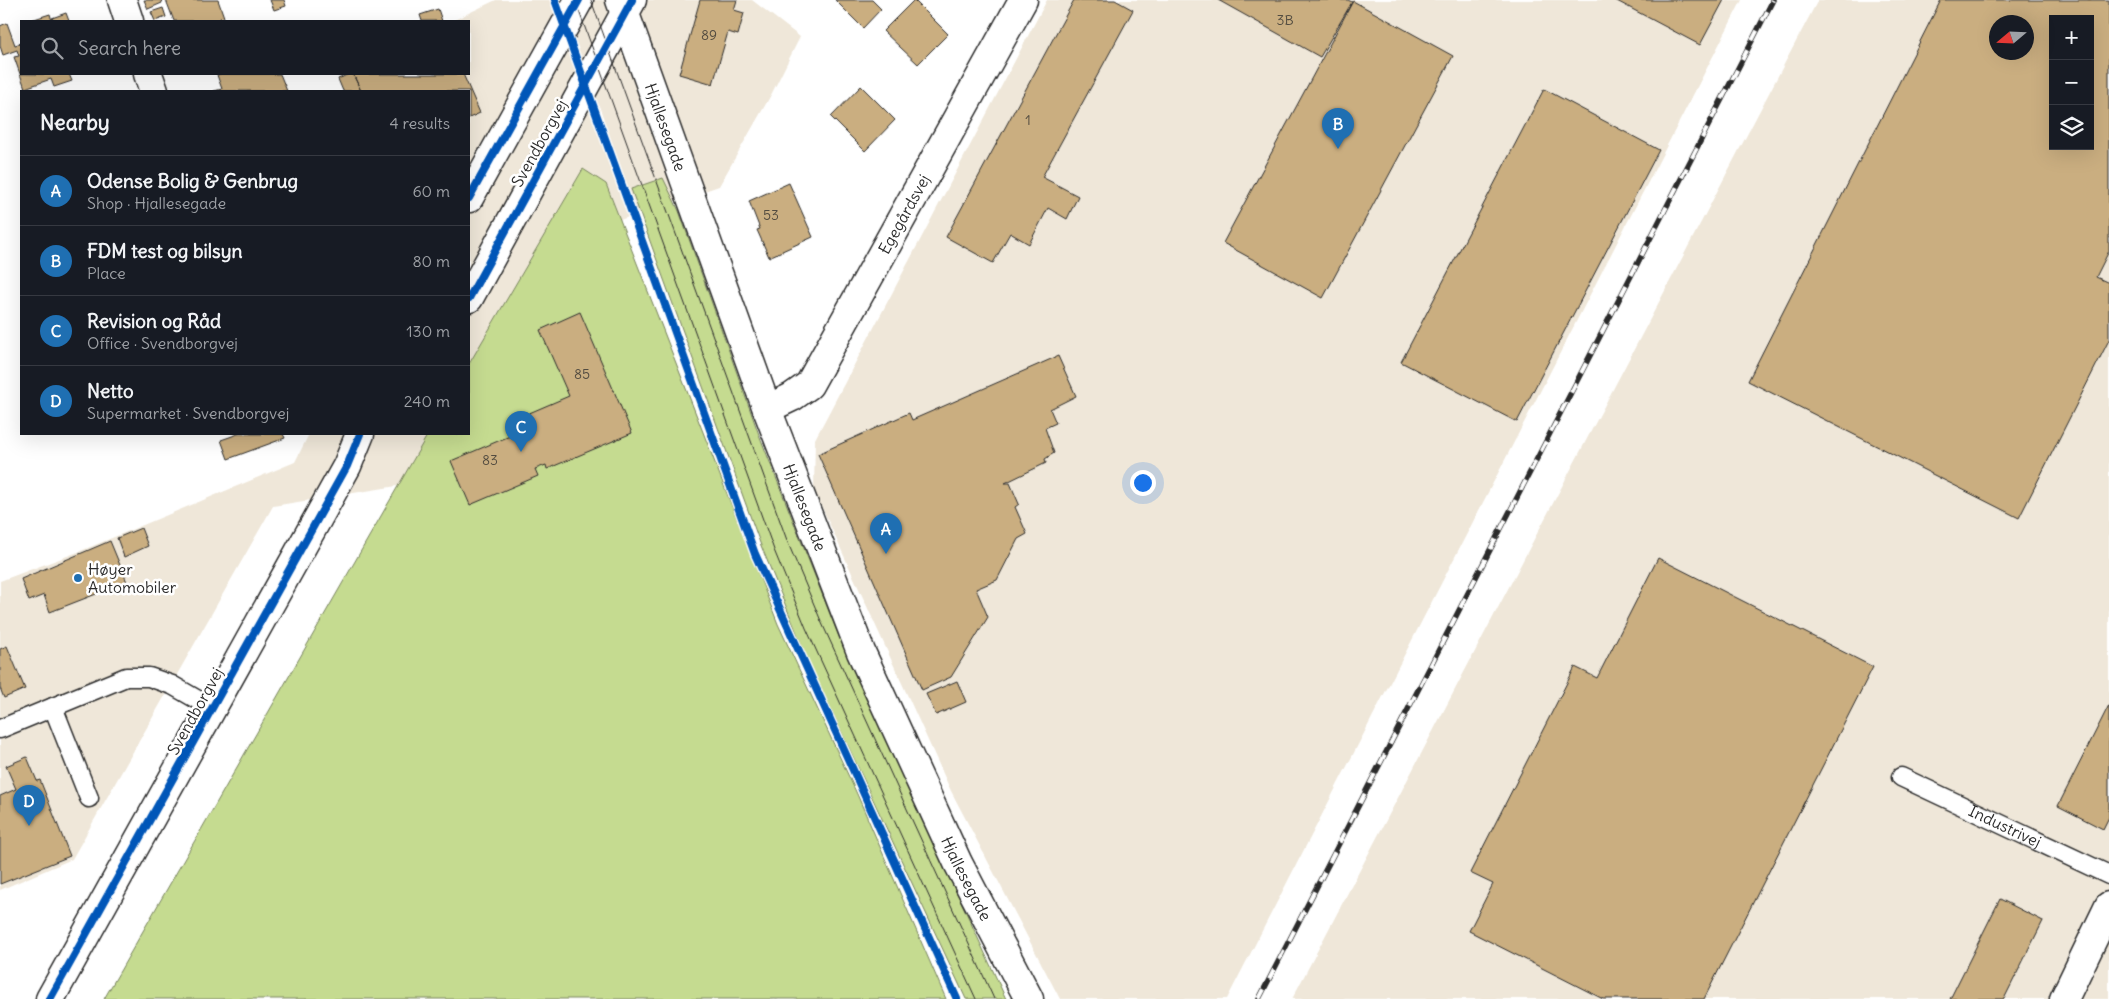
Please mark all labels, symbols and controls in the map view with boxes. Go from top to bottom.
house number: 3B [1276,11,1294,29]
north arrow [1989,15,2034,60]
map controls [2049,15,2094,150]
button: + [2049,15,2094,60]
search box [20,20,470,75]
house number: 89 [701,26,717,44]
icon: search [38,34,66,62]
text: Search here [78,36,181,60]
button: − [2049,60,2094,105]
street label: Hjallesegade [641,80,691,174]
street label: Svendborgvej [507,96,571,190]
button: layers [2049,105,2094,150]
pin: B [1322,108,1354,149]
text: Nearby [40,109,110,136]
house number: 1 [1025,111,1031,129]
text: 4 results [389,113,450,133]
text: Odense Bolig & Genbrug [87,169,298,193]
street label: Egegårdsvej [874,171,934,257]
text: A [51,181,61,201]
text: 60 m [412,181,450,201]
text: Shop · Hjallesegade [87,193,226,213]
house number: 53 [763,206,779,224]
text: FDM test og bilsyn [87,239,242,263]
text: B [51,251,61,271]
text: 80 m [412,251,450,271]
text: Place [87,263,126,283]
text: Revision og Råd [87,309,221,333]
text: C [51,321,61,341]
text: 130 m [406,321,450,341]
text: Office · Svendborgvej [87,333,238,353]
house number: 85 [574,365,590,383]
text: Netto [87,379,134,403]
text: D [50,391,62,411]
text: 240 m [404,391,450,411]
text: Supermarket · Svendborgvej [87,403,289,423]
pin: C [505,411,537,452]
house number: 83 [482,451,498,469]
street label: Hjallesegade [779,461,831,554]
your location [1130,470,1156,496]
pin: A [870,513,902,554]
place label: Høyer Automobiler [88,559,177,597]
marker: Høyer Automobiler [72,572,84,584]
street label: Svendborgvej [163,664,227,758]
pin: D [13,785,45,826]
street label: Industrivej [1966,800,2044,852]
street label: Hjallesegade [937,833,996,924]

